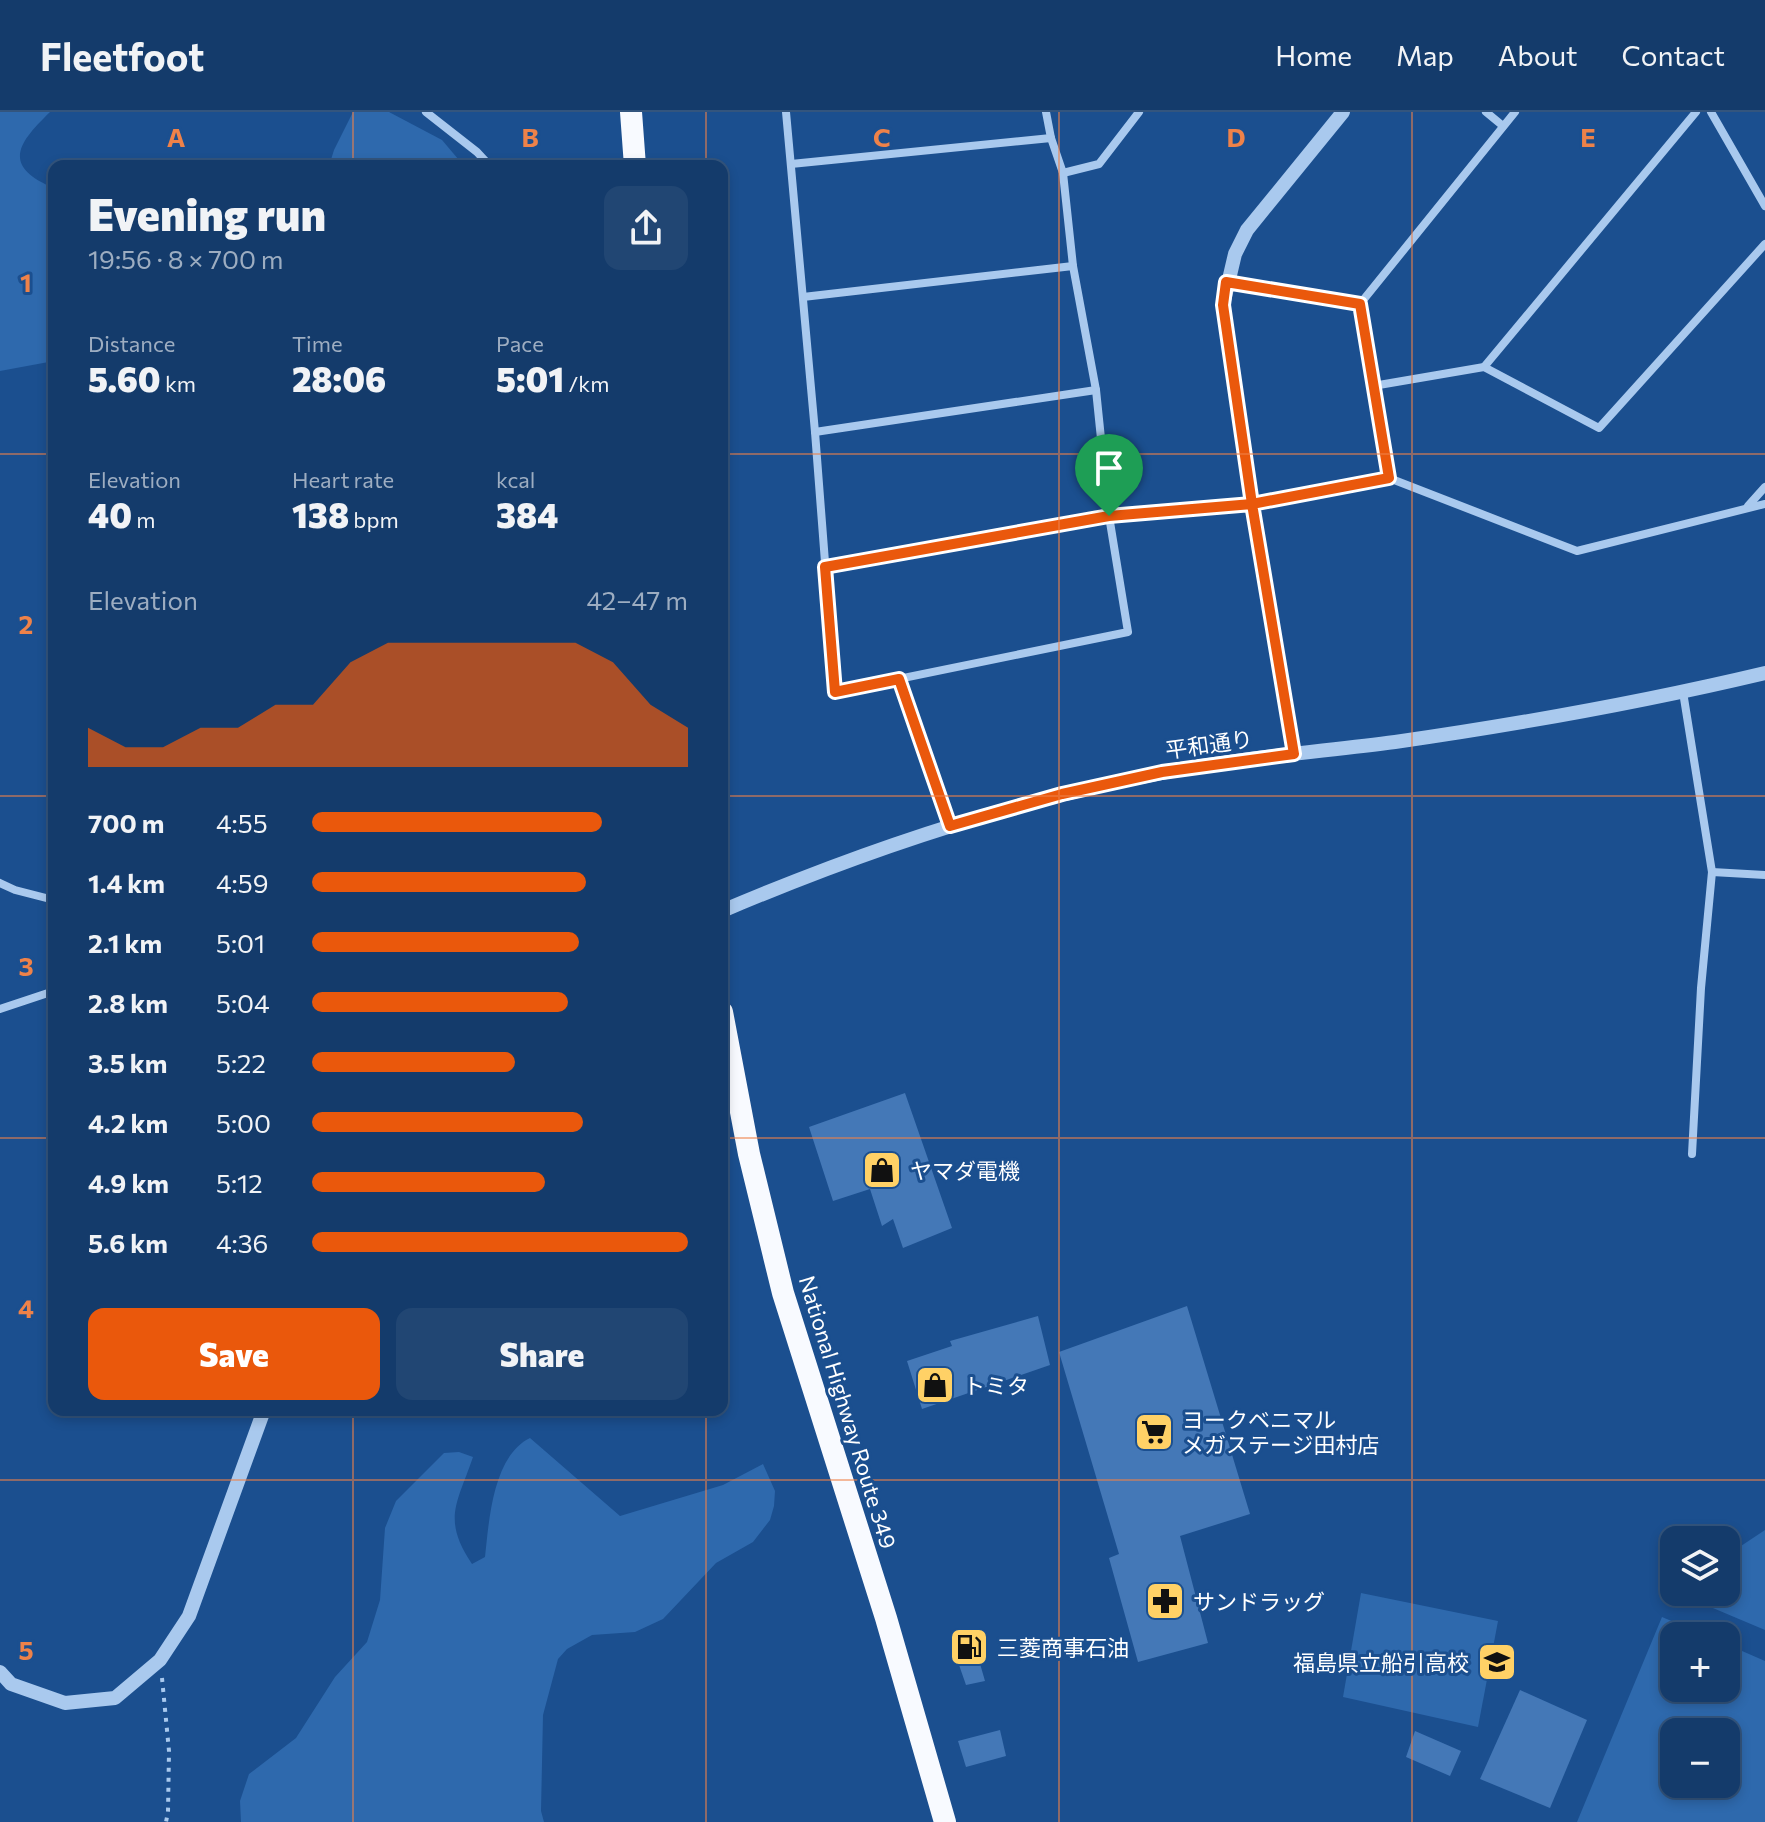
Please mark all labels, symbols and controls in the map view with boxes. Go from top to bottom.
text: Fleetfoot [40,32,204,79]
text: Home [1275,38,1352,72]
text: Map [1396,38,1454,72]
text: About [1498,38,1578,72]
text: Contact [1622,38,1725,72]
text: A [167,121,186,152]
text: B [521,121,539,152]
text: C [873,121,891,152]
text: D [1226,121,1246,152]
text: E [1580,121,1596,152]
text: Evening run [88,186,326,240]
button: share [604,186,688,270]
text: 19:56 · 8 × 700 m [88,243,284,274]
text: 1 [20,266,32,297]
text: Distance [88,330,175,357]
text: Time [292,330,343,357]
text: Pace [496,330,544,357]
text: 5.60 [88,357,161,399]
text: 28:06 [292,357,386,399]
text: 5:01 [496,357,564,399]
text: km [161,370,196,397]
text: /km [564,370,609,397]
pin [1075,434,1143,516]
icon: arrive [1087,446,1131,490]
text: Elevation [88,466,181,493]
text: Heart rate [292,466,394,493]
text: kcal [496,466,535,493]
text: 40 [88,493,132,535]
text: 138 [292,493,349,535]
text: 384 [496,493,558,535]
text: m [132,506,155,533]
text: bpm [349,506,399,533]
text: Elevation [88,584,198,615]
text: 42–47 m [587,584,688,615]
text: 2 [19,608,33,639]
street label: 平和通り [1164,725,1254,763]
text: 700 m [88,807,164,838]
text: 4:55 [216,807,268,838]
text: 1.4 km [88,867,165,898]
text: 4:59 [216,867,268,898]
text: 2.1 km [88,927,162,958]
text: 5:01 [216,927,265,958]
text: 3 [18,950,34,981]
text: 2.8 km [88,987,168,1018]
text: 5:04 [216,987,270,1018]
text: 3.5 km [88,1047,167,1078]
text: 5:22 [216,1047,266,1078]
text: 4.2 km [88,1107,168,1138]
text: 5:00 [216,1107,271,1138]
shop icon: ヤマダ電機 [861,1149,903,1191]
place label: ヤマダ電機 [910,1157,1020,1184]
text: 4.9 km [88,1167,169,1198]
text: 5:12 [216,1167,263,1198]
text: 5.6 km [88,1227,168,1258]
text: 4:36 [216,1227,268,1258]
street label: National Highway Route 349 [794,1272,902,1552]
text: 4 [18,1292,34,1323]
button: Save [88,1308,380,1400]
button: Share [396,1308,688,1400]
shop icon: トミタ [914,1364,956,1406]
place label: トミタ [963,1372,1029,1399]
place label: ヨークベニマル メガステージ田村店 [1182,1406,1380,1458]
supermarket icon: ヨークベニマル メガステージ田村店 [1133,1411,1175,1453]
map controls [1660,1526,1740,1798]
button: layers [1660,1526,1740,1606]
pharmacy icon: サンドラッグ [1144,1580,1186,1622]
place label: サンドラッグ [1193,1588,1325,1615]
button: + [1660,1622,1740,1702]
fuel station icon: 三菱商事石油 [948,1626,990,1668]
text: 5 [18,1634,34,1665]
place label: 三菱商事石油 [997,1634,1129,1661]
school or university icon: 福島県立船引高校 [1476,1641,1518,1683]
place label: 福島県立船引高校 [1293,1649,1469,1676]
button: − [1660,1718,1740,1798]

